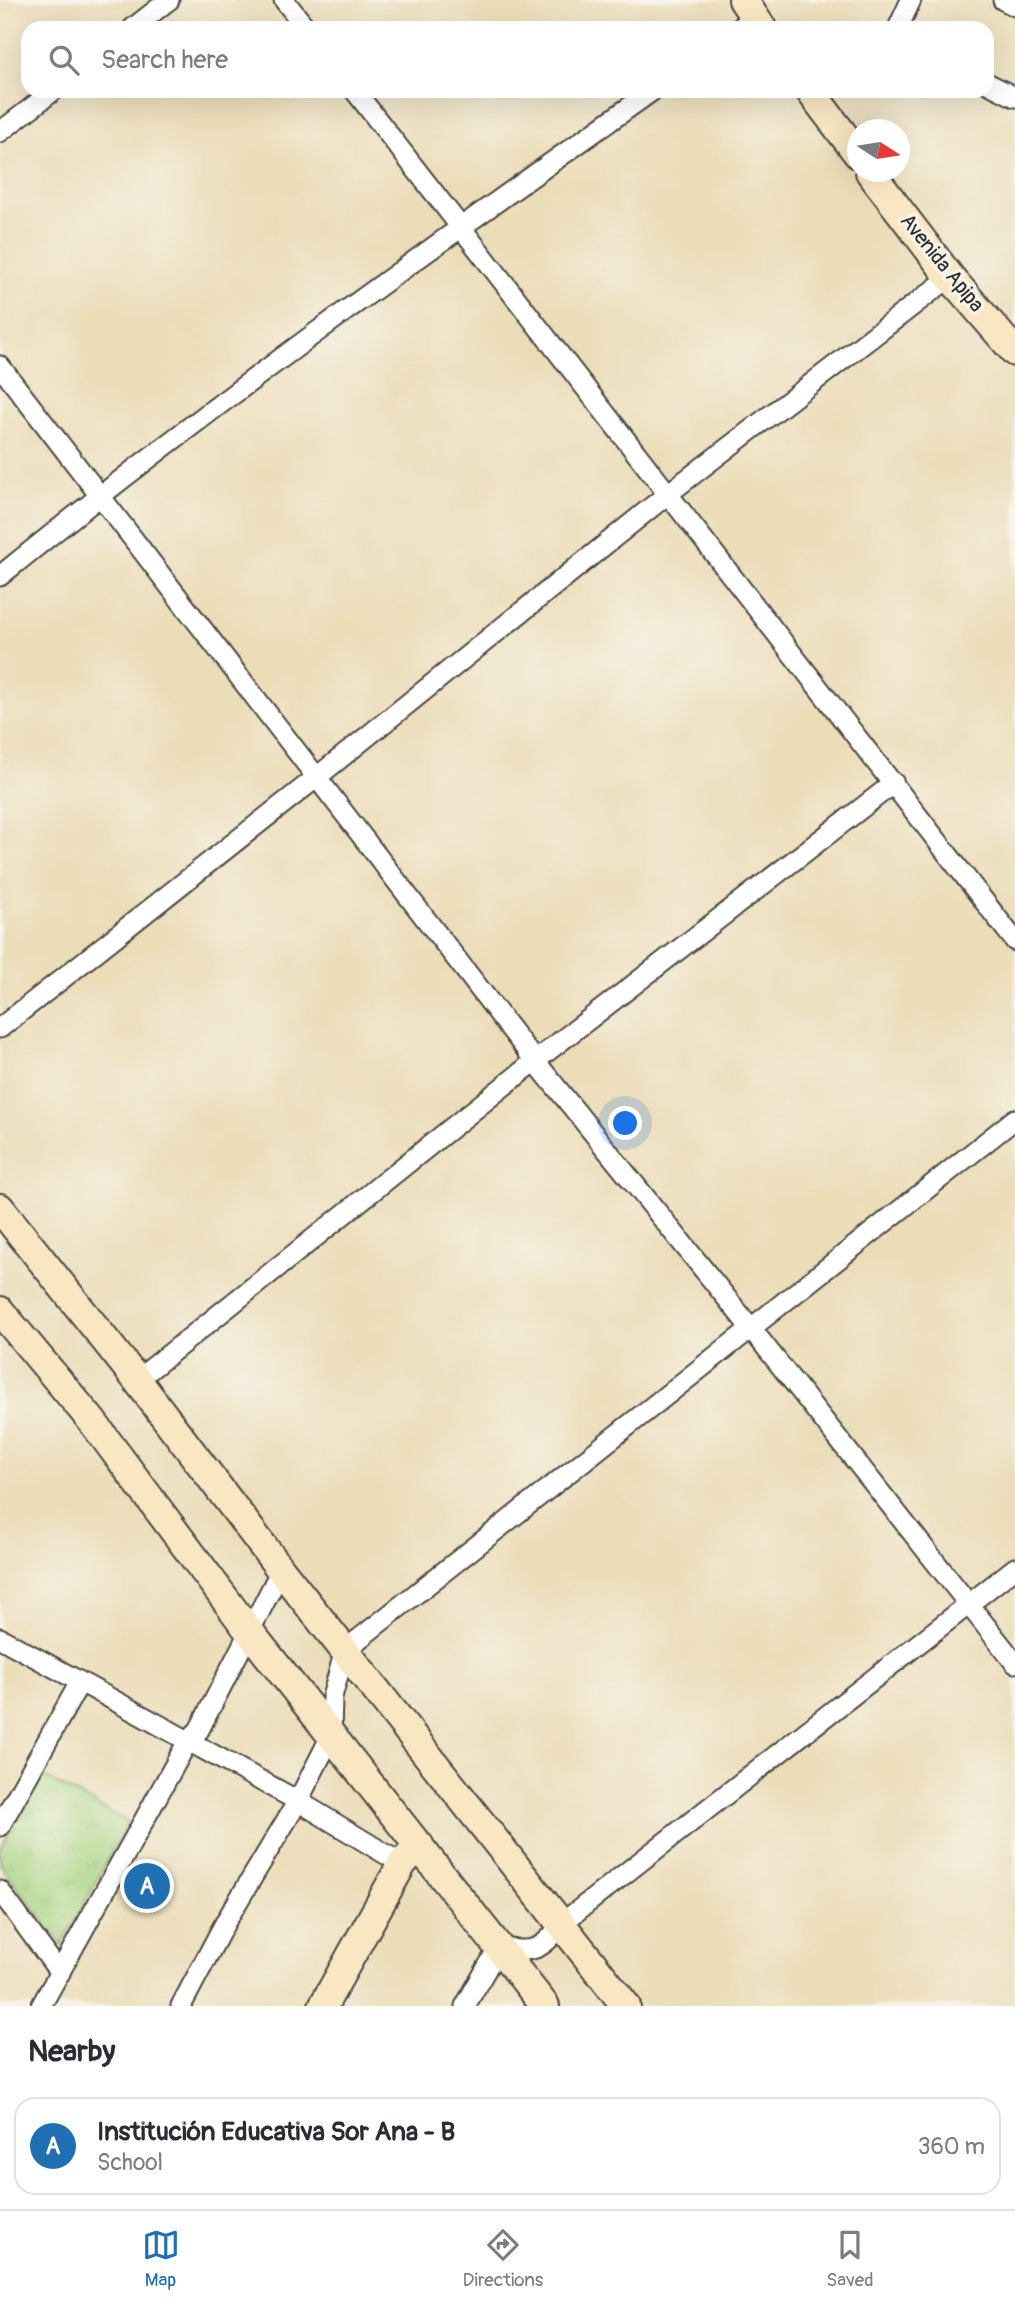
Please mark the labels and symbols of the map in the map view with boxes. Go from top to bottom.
north arrow [847,119,910,182]
street label: Avenida Apipa [894,208,990,318]
your location [608,1106,642,1140]
pin: A [124,1860,170,1912]

